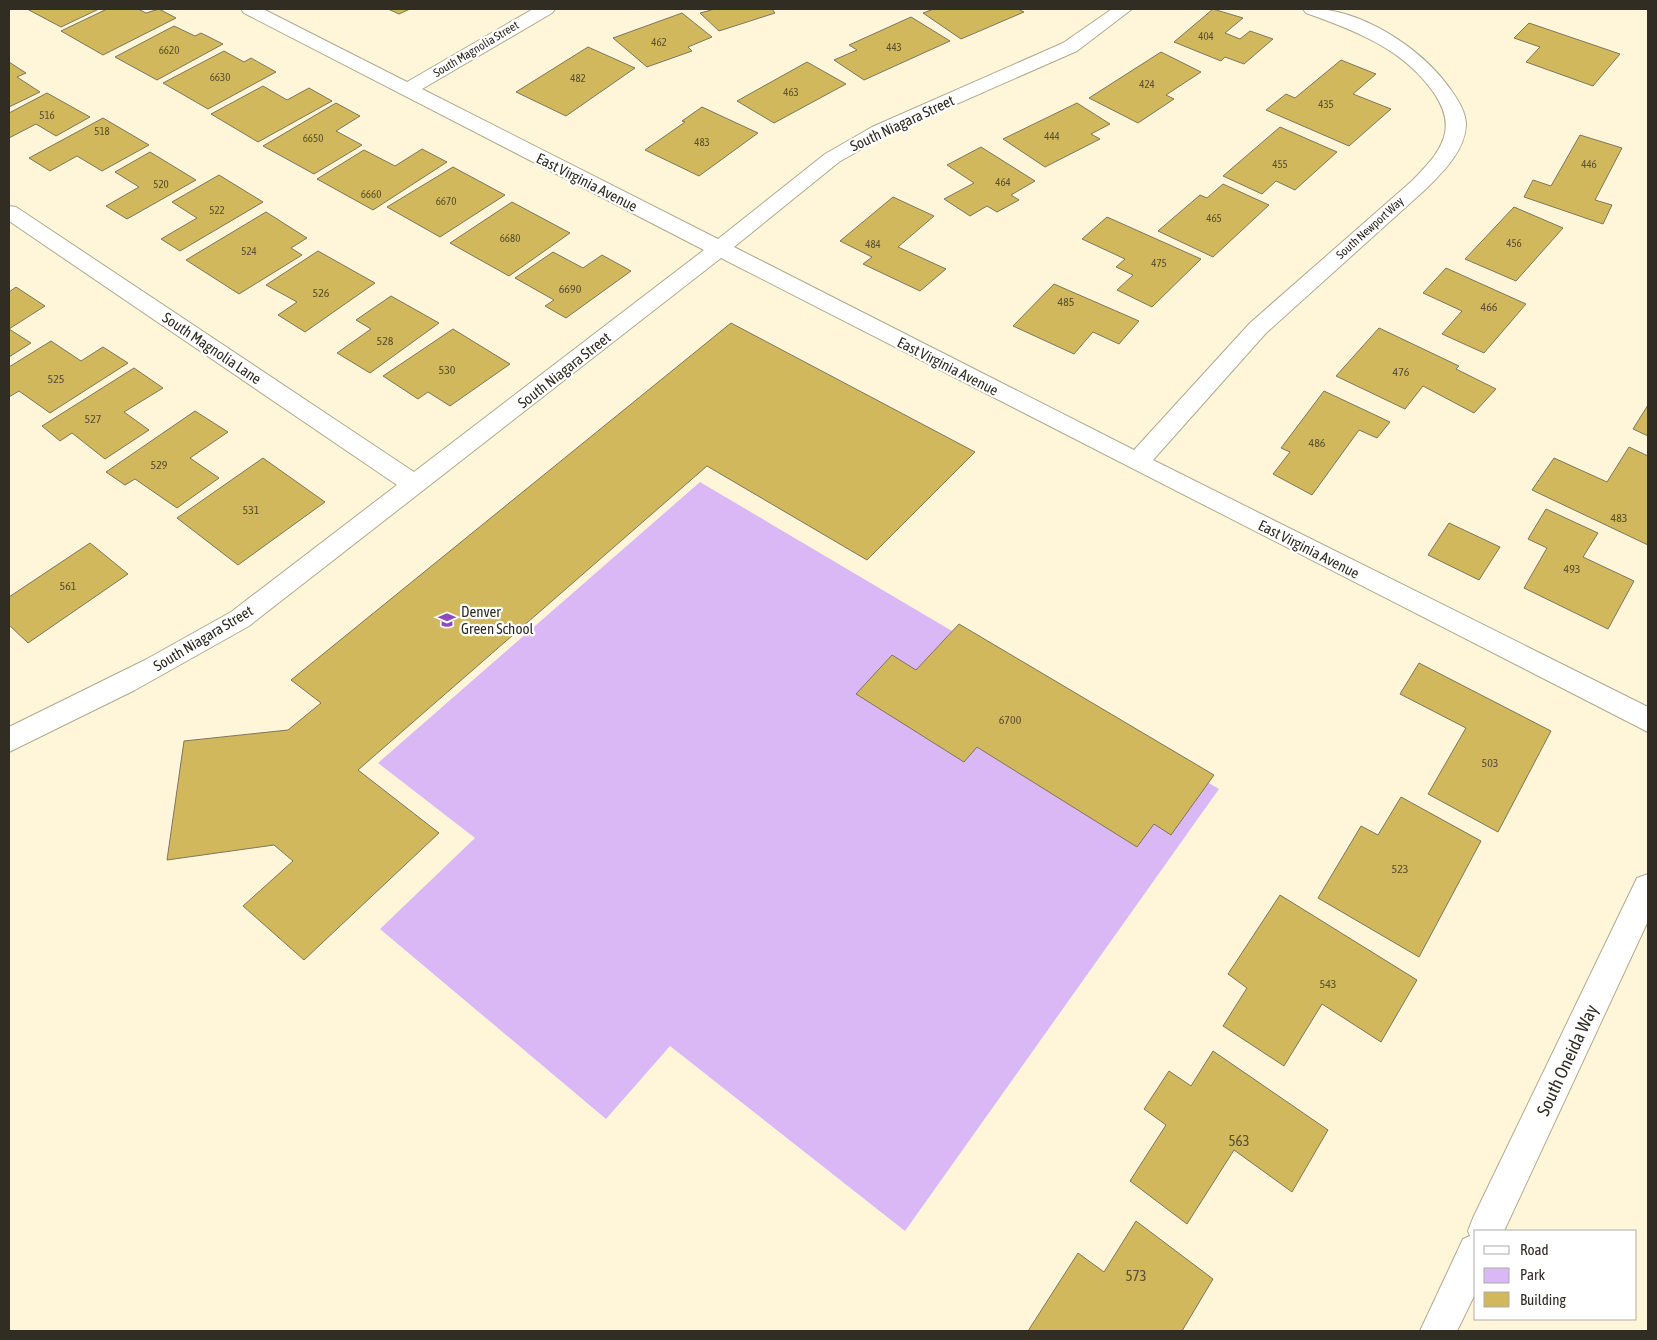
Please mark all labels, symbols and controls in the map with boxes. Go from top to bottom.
street label: South Magnolia Street [431,18,522,80]
house number: 404 [1198,30,1214,42]
house number: 462 [651,36,667,48]
house number: 443 [886,41,902,53]
house number: 6620 [159,44,179,56]
house number: 6630 [210,71,230,83]
house number: 482 [570,72,586,84]
house number: 424 [1139,78,1155,90]
house number: 463 [783,86,799,98]
street label: South Niagara Street [847,91,957,155]
house number: 435 [1318,98,1334,110]
house number: 516 [39,109,55,121]
house number: 518 [94,125,110,137]
house number: 444 [1044,130,1060,142]
house number: 6650 [303,132,323,144]
house number: 483 [694,136,710,148]
street label: East Virginia Avenue [534,149,640,215]
house number: 455 [1272,158,1288,170]
house number: 446 [1581,158,1597,170]
house number: 464 [995,176,1011,188]
house number: 520 [153,178,169,190]
house number: 6660 [361,188,381,200]
street label: South Newport Way [1333,194,1407,262]
house number: 6670 [436,195,456,207]
house number: 522 [209,204,225,216]
house number: 465 [1206,212,1222,224]
house number: 6680 [500,232,520,244]
house number: 456 [1506,237,1522,249]
house number: 484 [865,238,881,250]
house number: 524 [241,245,257,257]
house number: 475 [1151,257,1167,269]
house number: 6690 [559,282,582,296]
house number: 526 [313,286,330,300]
house number: 485 [1058,295,1074,309]
house number: 466 [1481,300,1498,314]
street label: South Magnolia Lane [159,309,265,387]
street label: South Niagara Street [514,329,614,411]
street label: East Virginia Avenue [895,333,1001,399]
house number: 528 [377,334,394,348]
house number: 530 [439,363,456,377]
house number: 476 [1393,365,1410,379]
house number: 525 [48,372,64,386]
house number: 527 [85,412,102,426]
house number: 486 [1309,436,1326,450]
house number: 529 [151,458,168,472]
house number: 531 [243,503,260,517]
house number: 483 [1611,511,1627,525]
street label: East Virginia Avenue [1256,516,1362,582]
house number: 493 [1564,562,1580,576]
house number: 561 [60,579,77,593]
street label: South Niagara Street [150,602,256,674]
place label: Denver Green School [461,603,533,637]
school or university icon: Denver Green School [437,610,457,630]
house number: 6700 [999,713,1022,727]
house number: 503 [1482,756,1498,770]
house number: 523 [1392,862,1408,876]
house number: 543 [1320,977,1336,991]
street label: South Oneida Way [1532,1001,1602,1119]
house number: 563 [1228,1132,1250,1149]
legend [1474,1230,1637,1320]
text: Road [1520,1241,1549,1258]
text: Park [1520,1266,1545,1283]
house number: 573 [1125,1267,1147,1284]
text: Building [1520,1291,1566,1308]

